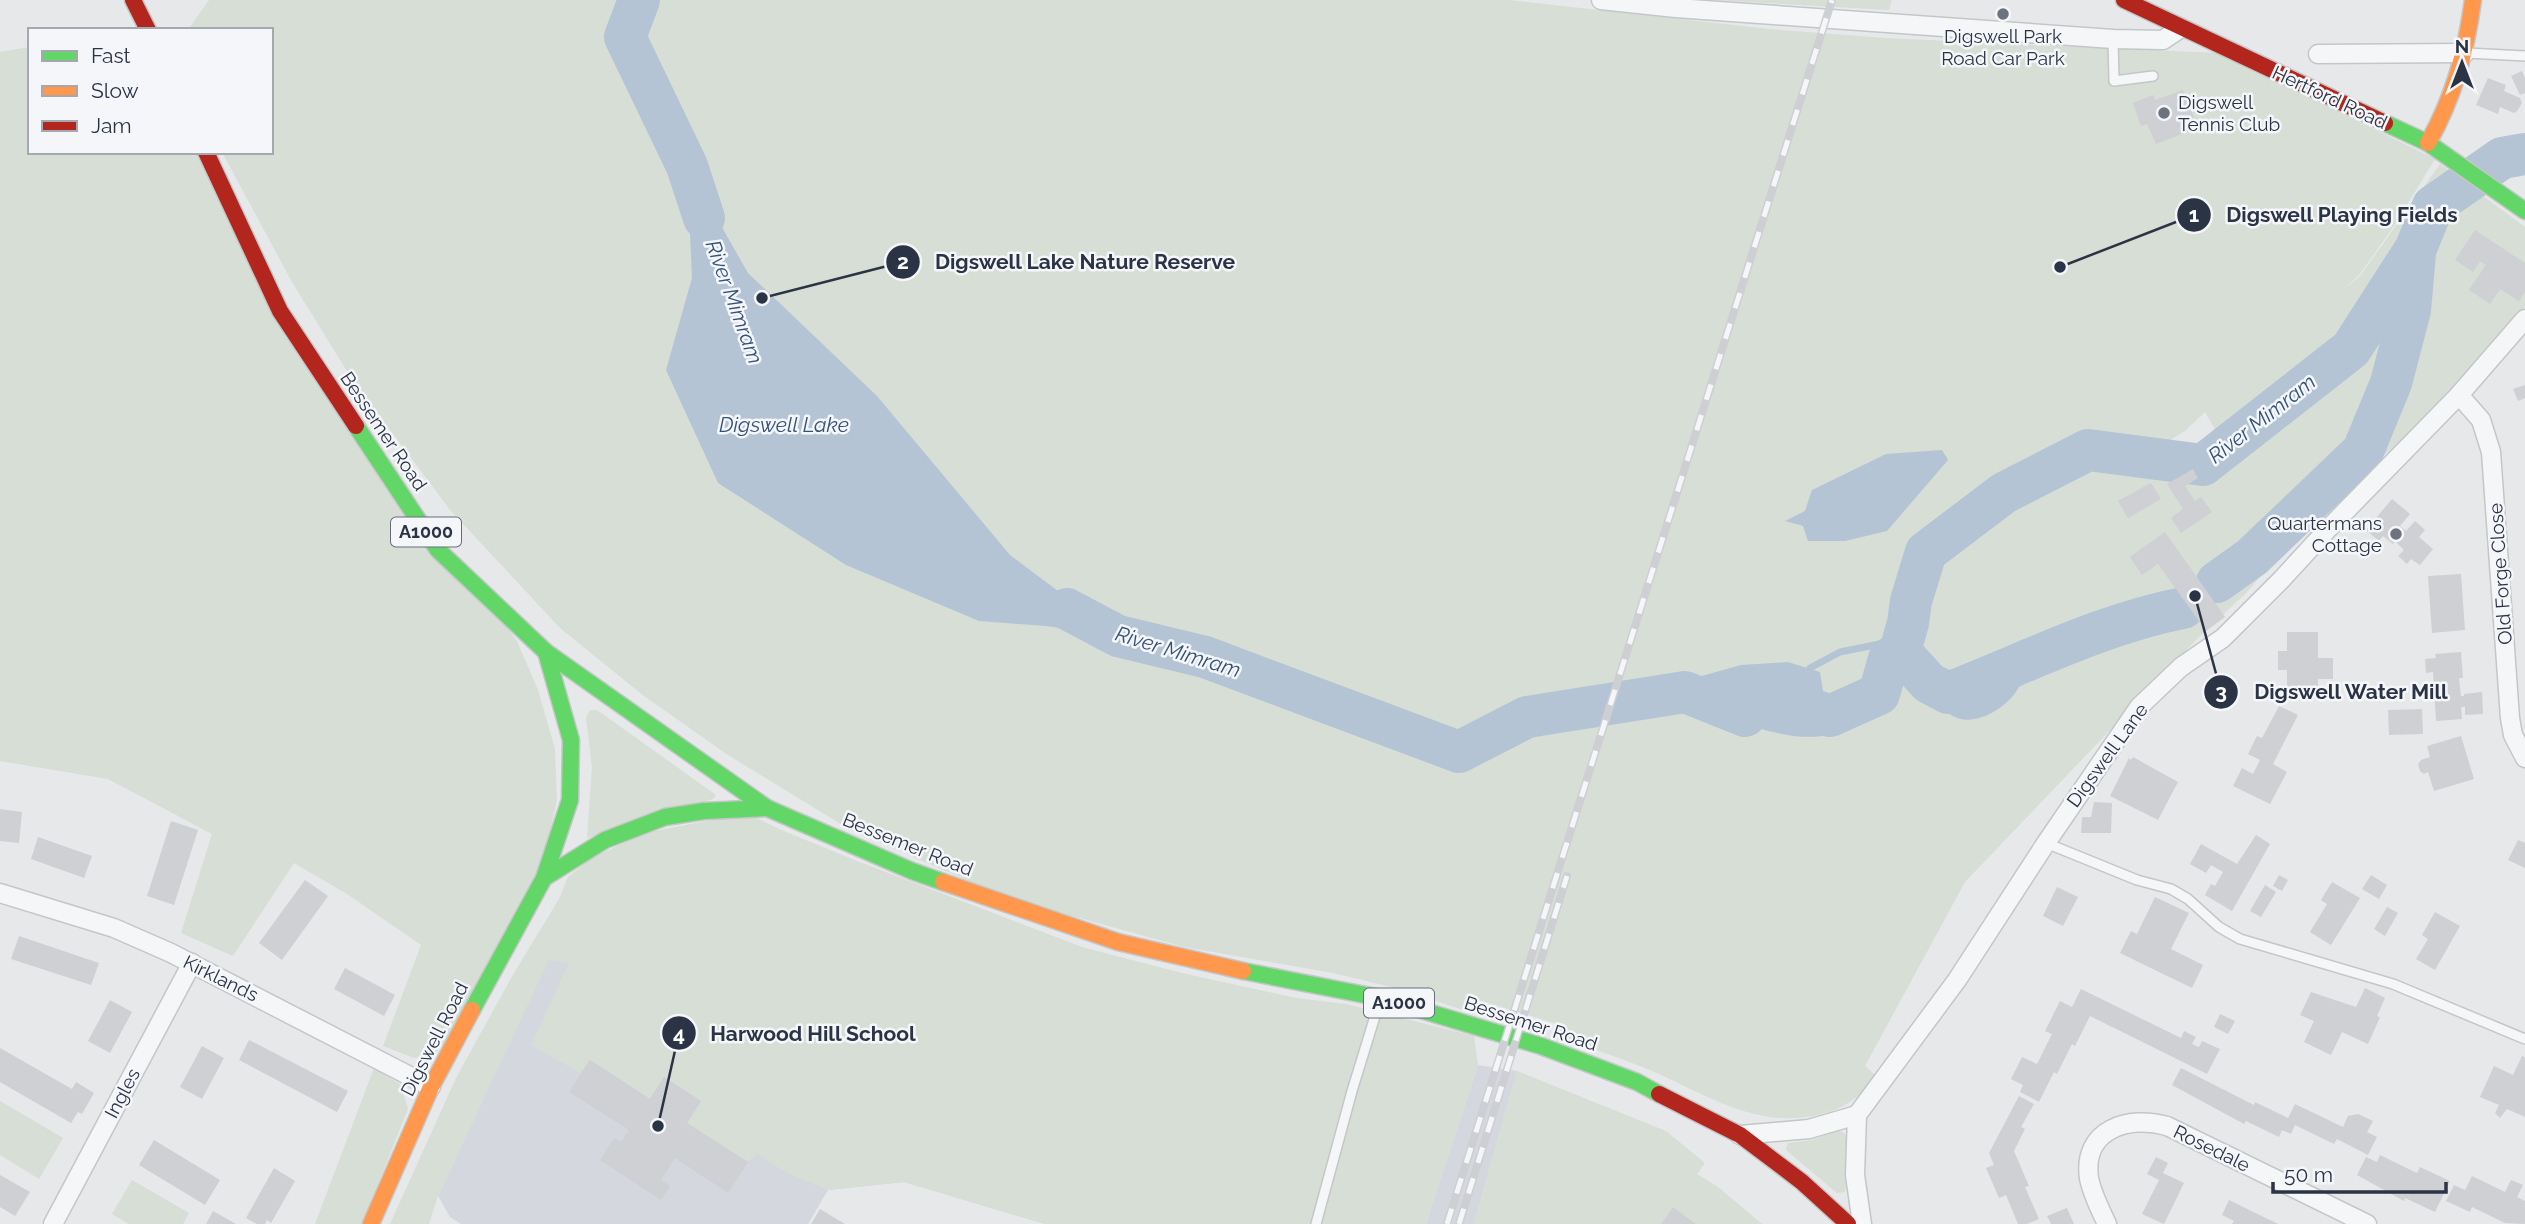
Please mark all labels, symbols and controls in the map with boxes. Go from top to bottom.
marker: Digswell Park Road Car Park [1995,6,2011,22]
place label: Digswell Park Road Car Park [1941,25,2065,69]
legend [28,28,273,154]
north arrow [2427,28,2497,98]
text: N [2455,35,2469,57]
text: Fast [91,43,131,68]
street label: Hertford Road [2269,61,2391,133]
text: Slow [91,78,139,103]
place label: Digswell Tennis Club [2178,91,2280,135]
marker: Digswell Tennis Club [2156,105,2172,121]
text: Jam [91,113,132,138]
callout: Digswell Playing Fields [2177,194,2472,236]
text: 1 [2189,202,2199,227]
text: Digswell Playing Fields [2226,202,2458,227]
water label: River Mimram [701,237,768,367]
callout: Digswell Lake Nature Reserve [886,241,1249,283]
text: 2 [897,249,909,274]
text: Digswell Lake Nature Reserve [935,249,1235,274]
street label: Bessemer Road [336,367,432,495]
water label: River Mimram [2203,369,2320,468]
water label: Digswell Lake [719,412,849,437]
street label: Old Forge Close [2484,502,2516,646]
place label: Quartermans Cottage [2267,512,2382,556]
road number: A1000 [391,518,461,546]
marker: Quartermans Cottage [2388,526,2404,542]
water label: River Mimram [1113,621,1244,682]
callout: Digswell Water Mill [2204,671,2462,713]
text: 3 [2215,679,2227,704]
text: Digswell Water Mill [2254,679,2448,704]
street label: Digswell Lane [2062,699,2152,811]
street label: Bessemer Road [840,808,976,880]
street label: Kirklands [180,950,262,1006]
street label: Digswell Road [396,978,472,1100]
road number: A1000 [1364,988,1434,1018]
street label: Bessemer Road [1462,991,1600,1055]
callout: Harwood Hill School [662,1012,930,1054]
text: 4 [673,1021,685,1046]
text: Harwood Hill School [710,1021,916,1046]
street label: Ingles [100,1064,144,1122]
street label: Rosedale [2170,1120,2254,1176]
scale bar [2273,1150,2446,1194]
text: 50 m [2284,1162,2333,1187]

